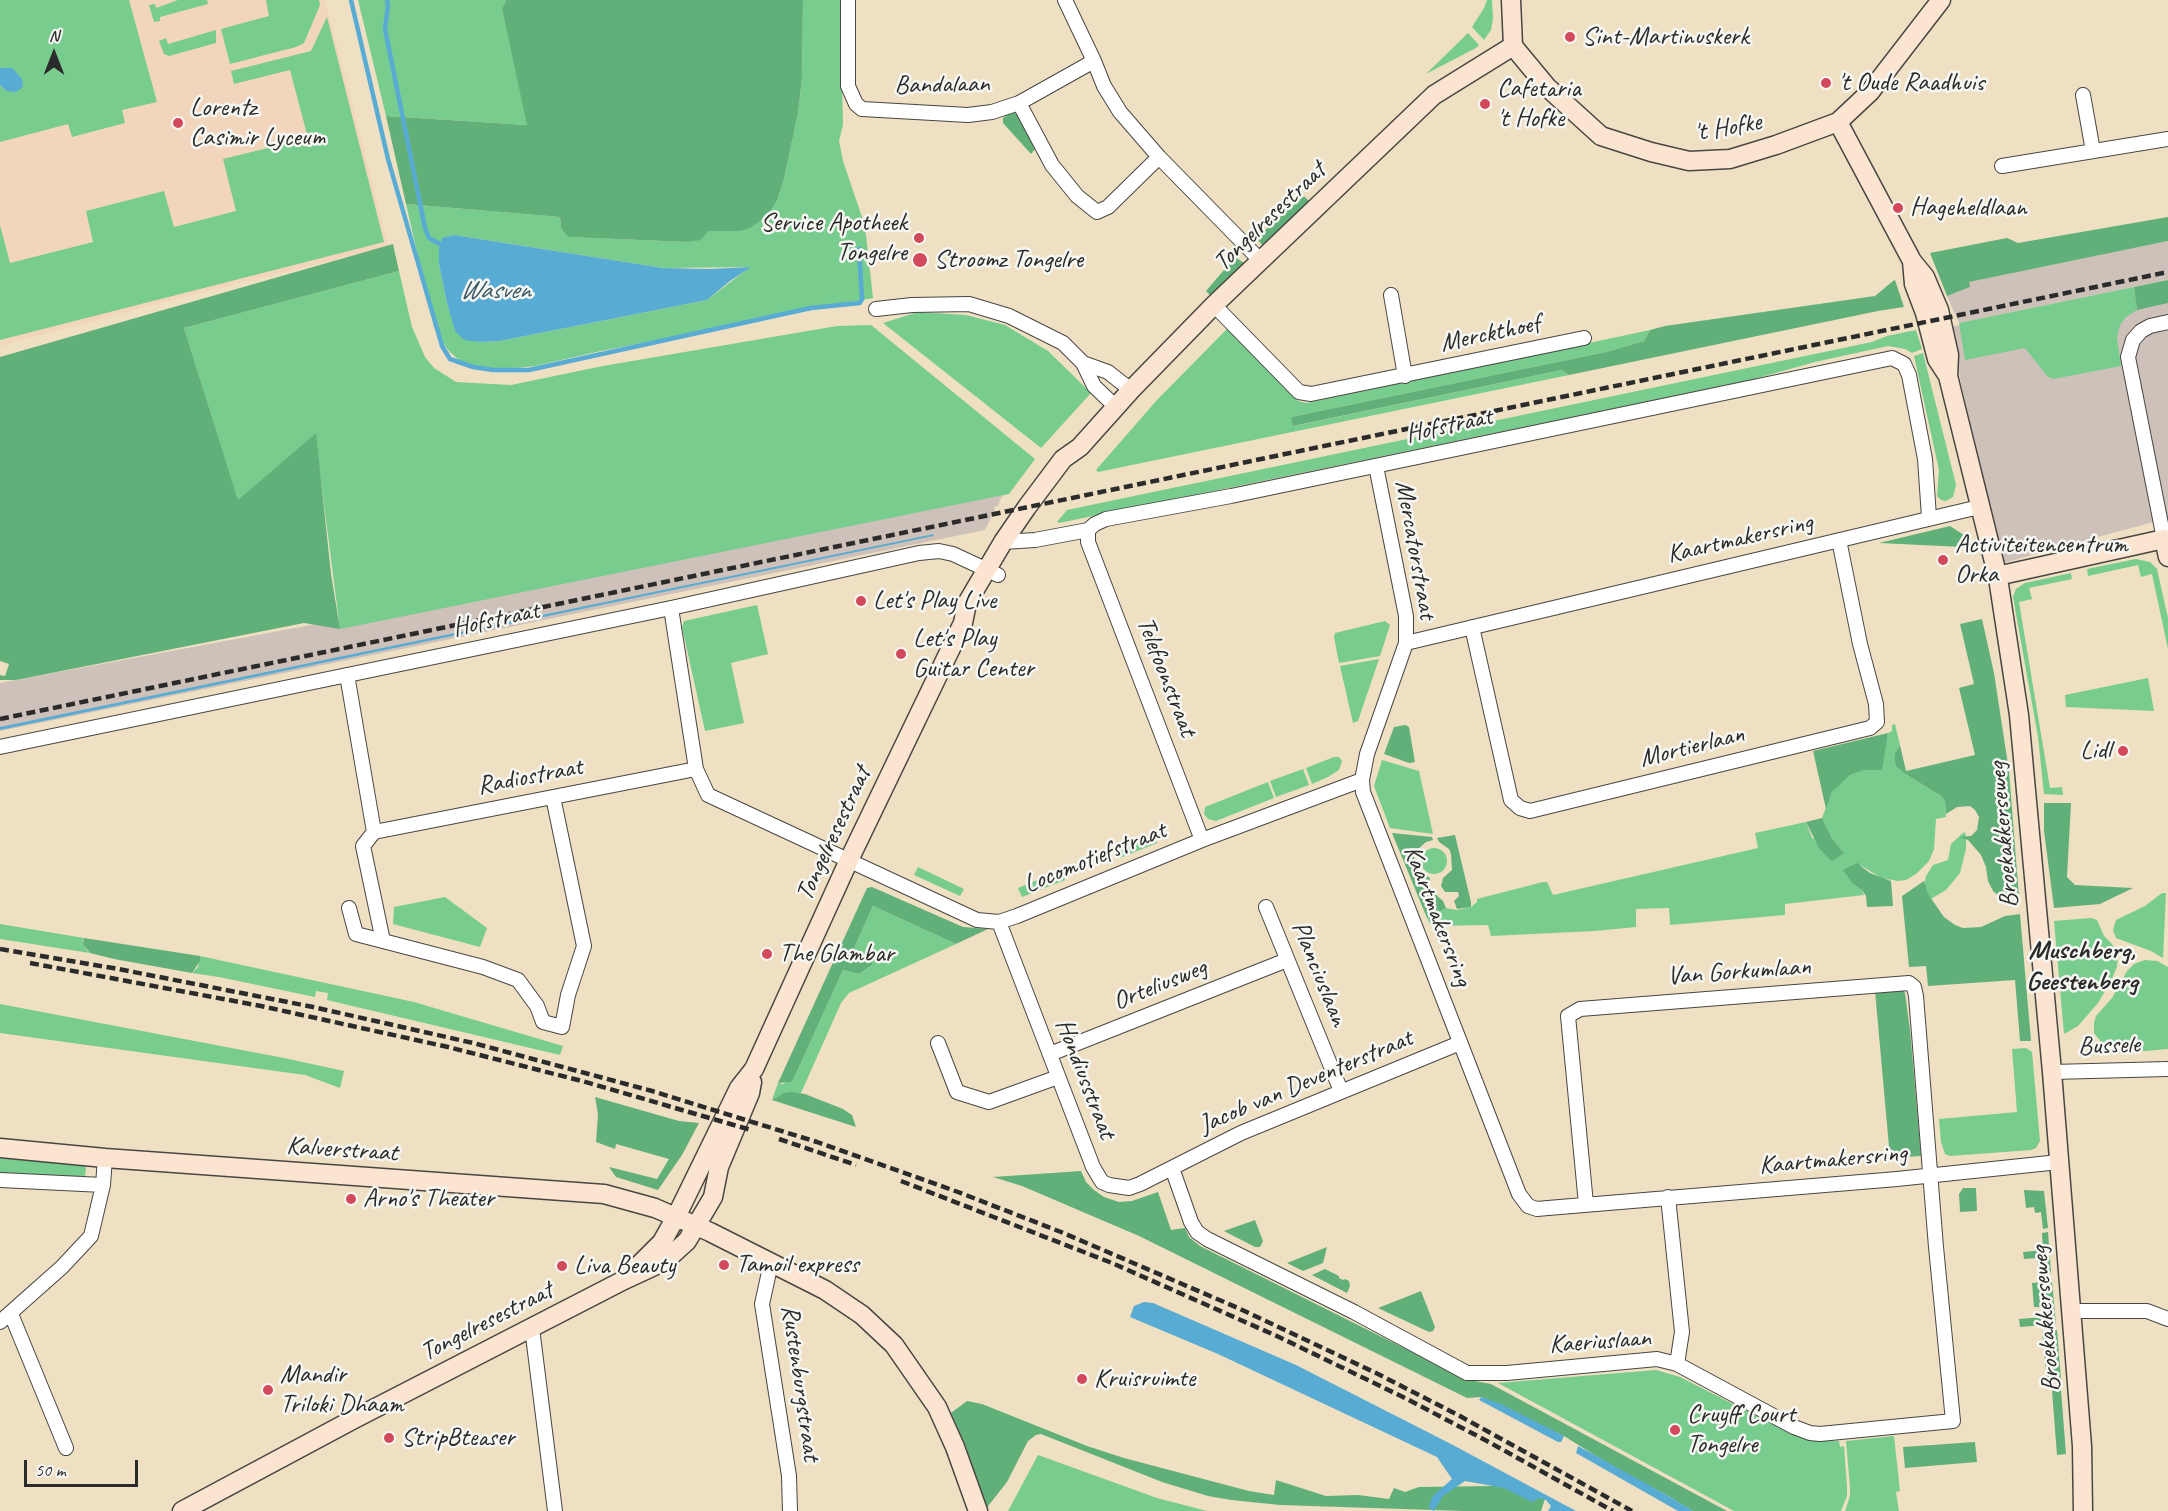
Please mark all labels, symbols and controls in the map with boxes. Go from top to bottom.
place label: Sint-Martinuskerk [1582,21,1749,53]
north arrow [24,24,84,84]
text: N [49,26,59,46]
marker: Sint-Martinuskerk [1563,30,1577,44]
place label: 't Oude Raadhuis [1838,67,1984,99]
street label: Bandalaan [894,69,990,101]
place label: Cafetaria 't Hofke [1497,73,1581,134]
marker: 't Oude Raadhuis [1819,76,1833,90]
place label: Lorentz Casimir Lyceum [190,92,325,154]
marker: Cafetaria 't Hofke [1478,97,1492,111]
street label: 't Hofke [1692,107,1764,149]
marker: Lorentz Casimir Lyceum [171,116,185,130]
street label: Tongelresestraat [1207,156,1333,278]
place label: Hageheldlaan [1910,192,2026,224]
marker: Hageheldlaan [1891,201,1905,215]
place label: Service Apotheek Tongelre [760,207,907,268]
marker: Service Apotheek Tongelre [912,231,926,245]
place label: Stroomz Tongelre [934,244,1083,276]
marker: Stroomz Tongelre [911,251,929,269]
water label: Wasven [460,275,530,307]
street label: Merckthoef [1437,308,1543,360]
street label: Hofstraat [1403,402,1495,450]
street label: Mercatorstraat [1387,478,1443,622]
street label: Kaartmakersring [1664,507,1816,571]
place label: Activiteitencentrum Orka [1955,529,2128,590]
marker: Activiteitencentrum Orka [1936,553,1950,567]
place label: Let's Play Live [873,585,996,617]
marker: Let's Play Live [854,594,868,608]
street label: Hofstraat [450,596,542,644]
street label: Telefoonstraat [1129,613,1203,741]
place label: Let's Play Guitar Center [913,623,1034,684]
marker: Let's Play Guitar Center [894,647,908,661]
street label: Mortierlaan [1637,719,1747,775]
place label: Lidl [2080,735,2111,767]
marker: Lidl [2116,744,2130,758]
street label: Radiostraat [475,752,585,802]
street label: Broekakkerseweg [1982,761,2026,909]
street label: Tongelresestraat [789,762,879,906]
street label: Locomotiefstraat [1019,815,1171,901]
street label: Kaartmakersring [1396,841,1478,991]
street label: Planciuslaan [1284,917,1354,1031]
district label: Muschberg, Geestenberg [2026,935,2138,998]
place label: The Glambar [779,938,894,970]
marker: The Glambar [760,947,774,961]
street label: Van Gorkumlaan [1666,951,1812,993]
street label: Orteliusweg [1109,952,1211,1018]
street label: Hondiusstraat [1048,1014,1122,1144]
street label: Jacob van Deventerstraat [1195,1023,1417,1141]
street label: Bussele [2077,1029,2141,1063]
street label: Kalverstraat [285,1131,399,1169]
street label: Kaartmakersring [1758,1138,1908,1182]
place label: Arno's Theater [363,1183,494,1215]
marker: Arno's Theater [344,1192,358,1206]
street label: Broekakkerseweg [2024,1245,2068,1393]
place label: Tamoil express [736,1249,859,1281]
place label: Liva Beauty [574,1250,675,1282]
marker: Tamoil express [717,1258,731,1272]
marker: Liva Beauty [555,1259,569,1273]
street label: Tongelresestraat [416,1275,558,1369]
street label: Rustenburgstraat [774,1303,826,1463]
street label: Kaeriuslaan [1548,1323,1652,1361]
place label: Mandir Triloki Dhaam [280,1359,403,1420]
place label: Kruisruimte [1094,1363,1195,1395]
marker: Kruisruimte [1075,1372,1089,1386]
marker: Mandir Triloki Dhaam [261,1383,275,1397]
place label: Cruyff Court Tongelre [1687,1399,1795,1460]
place label: StripBteaser [401,1422,515,1454]
marker: Cruyff Court Tongelre [1668,1423,1682,1437]
marker: StripBteaser [382,1431,396,1445]
scale bar [27,1448,141,1486]
text: 50 m [35,1459,66,1481]

